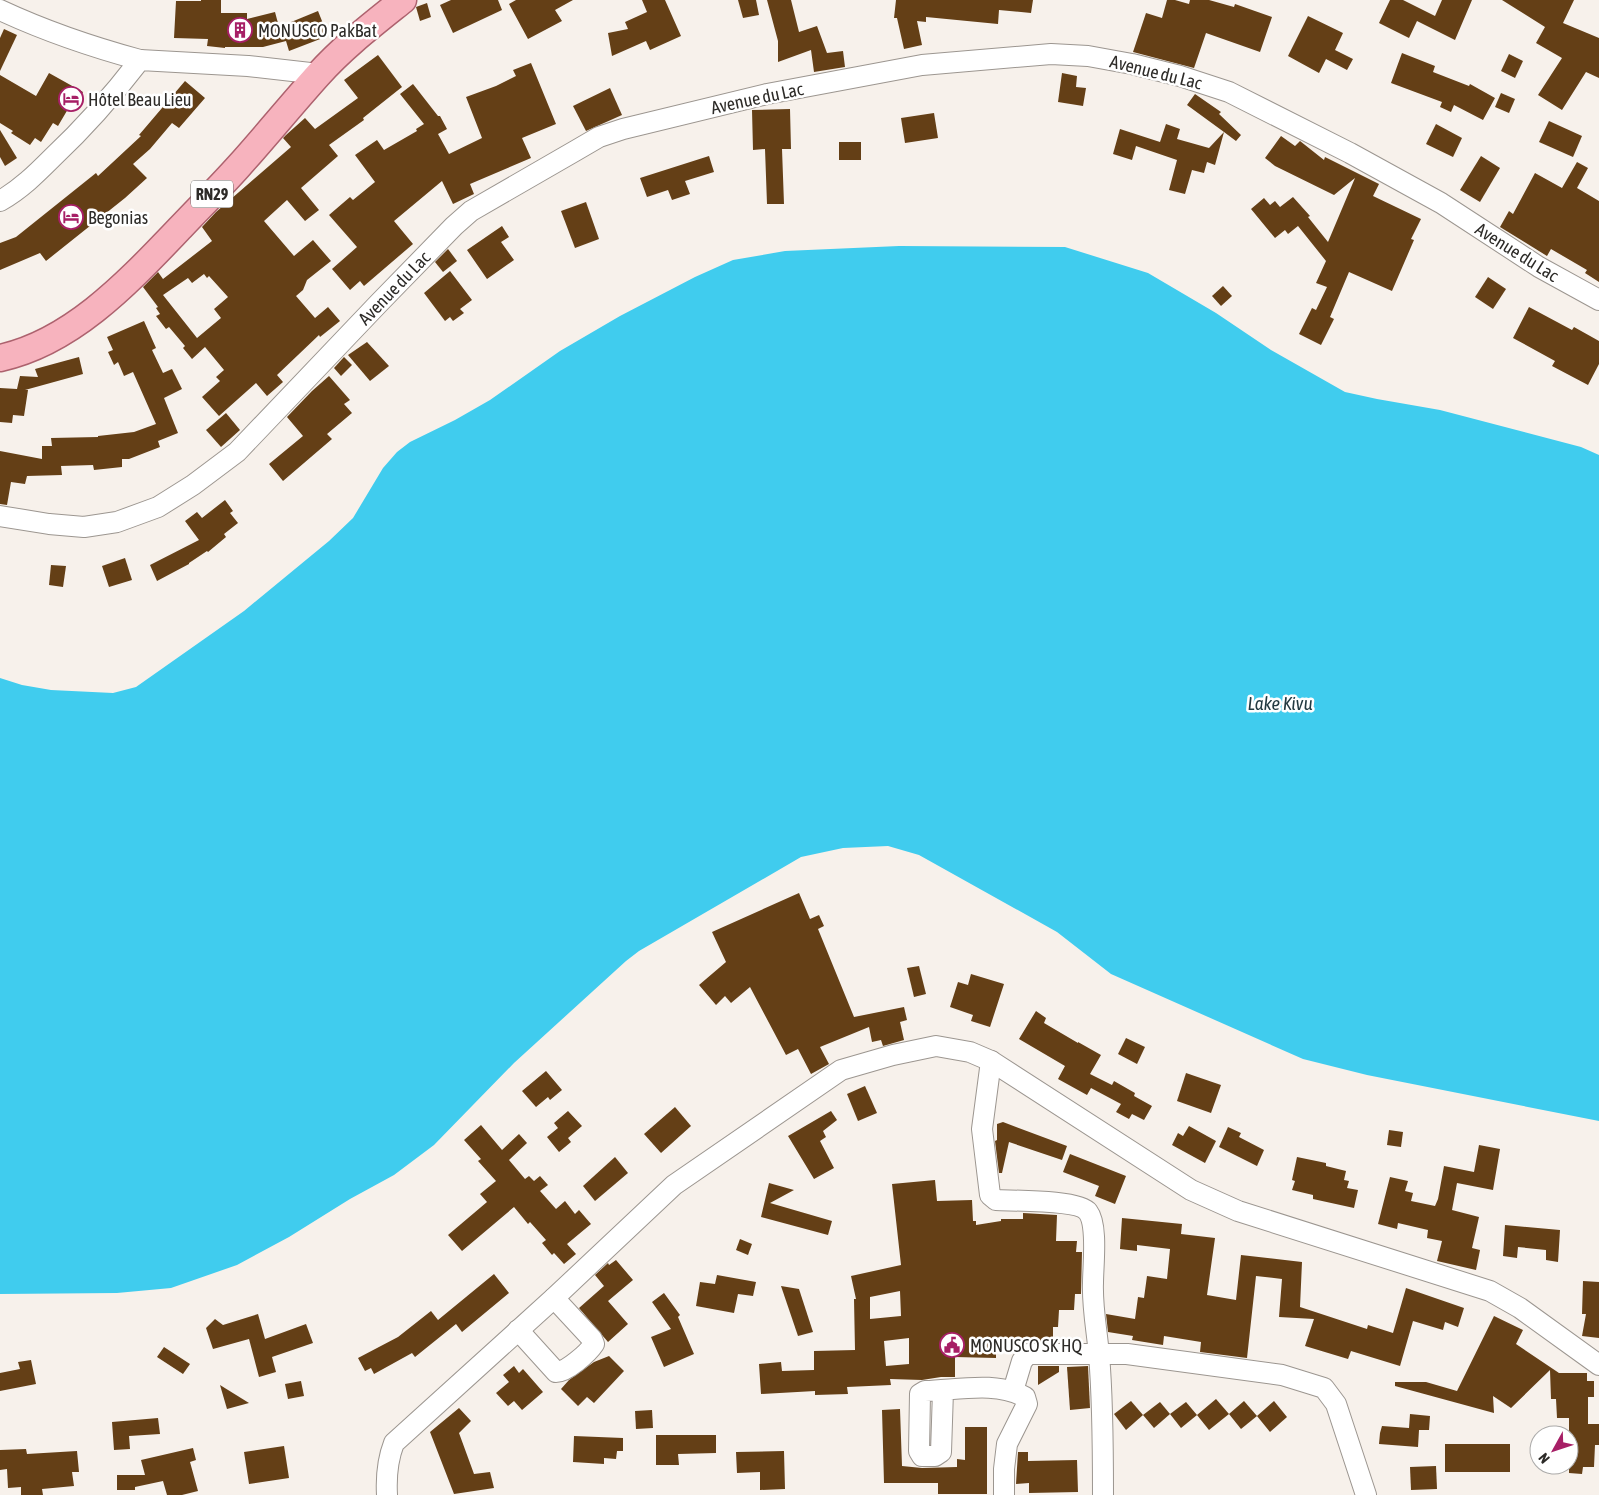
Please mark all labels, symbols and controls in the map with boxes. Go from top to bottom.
building icon: MONUSCO PakBat [227,17,253,43]
place label: MONUSCO PakBat [258,20,377,41]
street label: Avenue du Lac [1108,50,1204,94]
street label: Avenue du Lac [709,78,805,118]
hotel icon: Hôtel Beau Lieu [58,86,84,112]
place label: Hôtel Beau Lieu [88,89,192,110]
road number: RN29 [191,180,233,208]
hotel icon: Begonias [58,204,84,230]
place label: Begonias [88,207,148,228]
street label: Avenue du Lac [1472,218,1563,286]
street label: Avenue du Lac [354,247,434,329]
water label: Lake Kivu [1247,692,1313,714]
public building icon: MONUSCO SK HQ [939,1332,965,1358]
place label: MONUSCO SK HQ [970,1335,1082,1356]
north arrow [1529,1425,1579,1475]
text: N [1535,1450,1553,1467]

